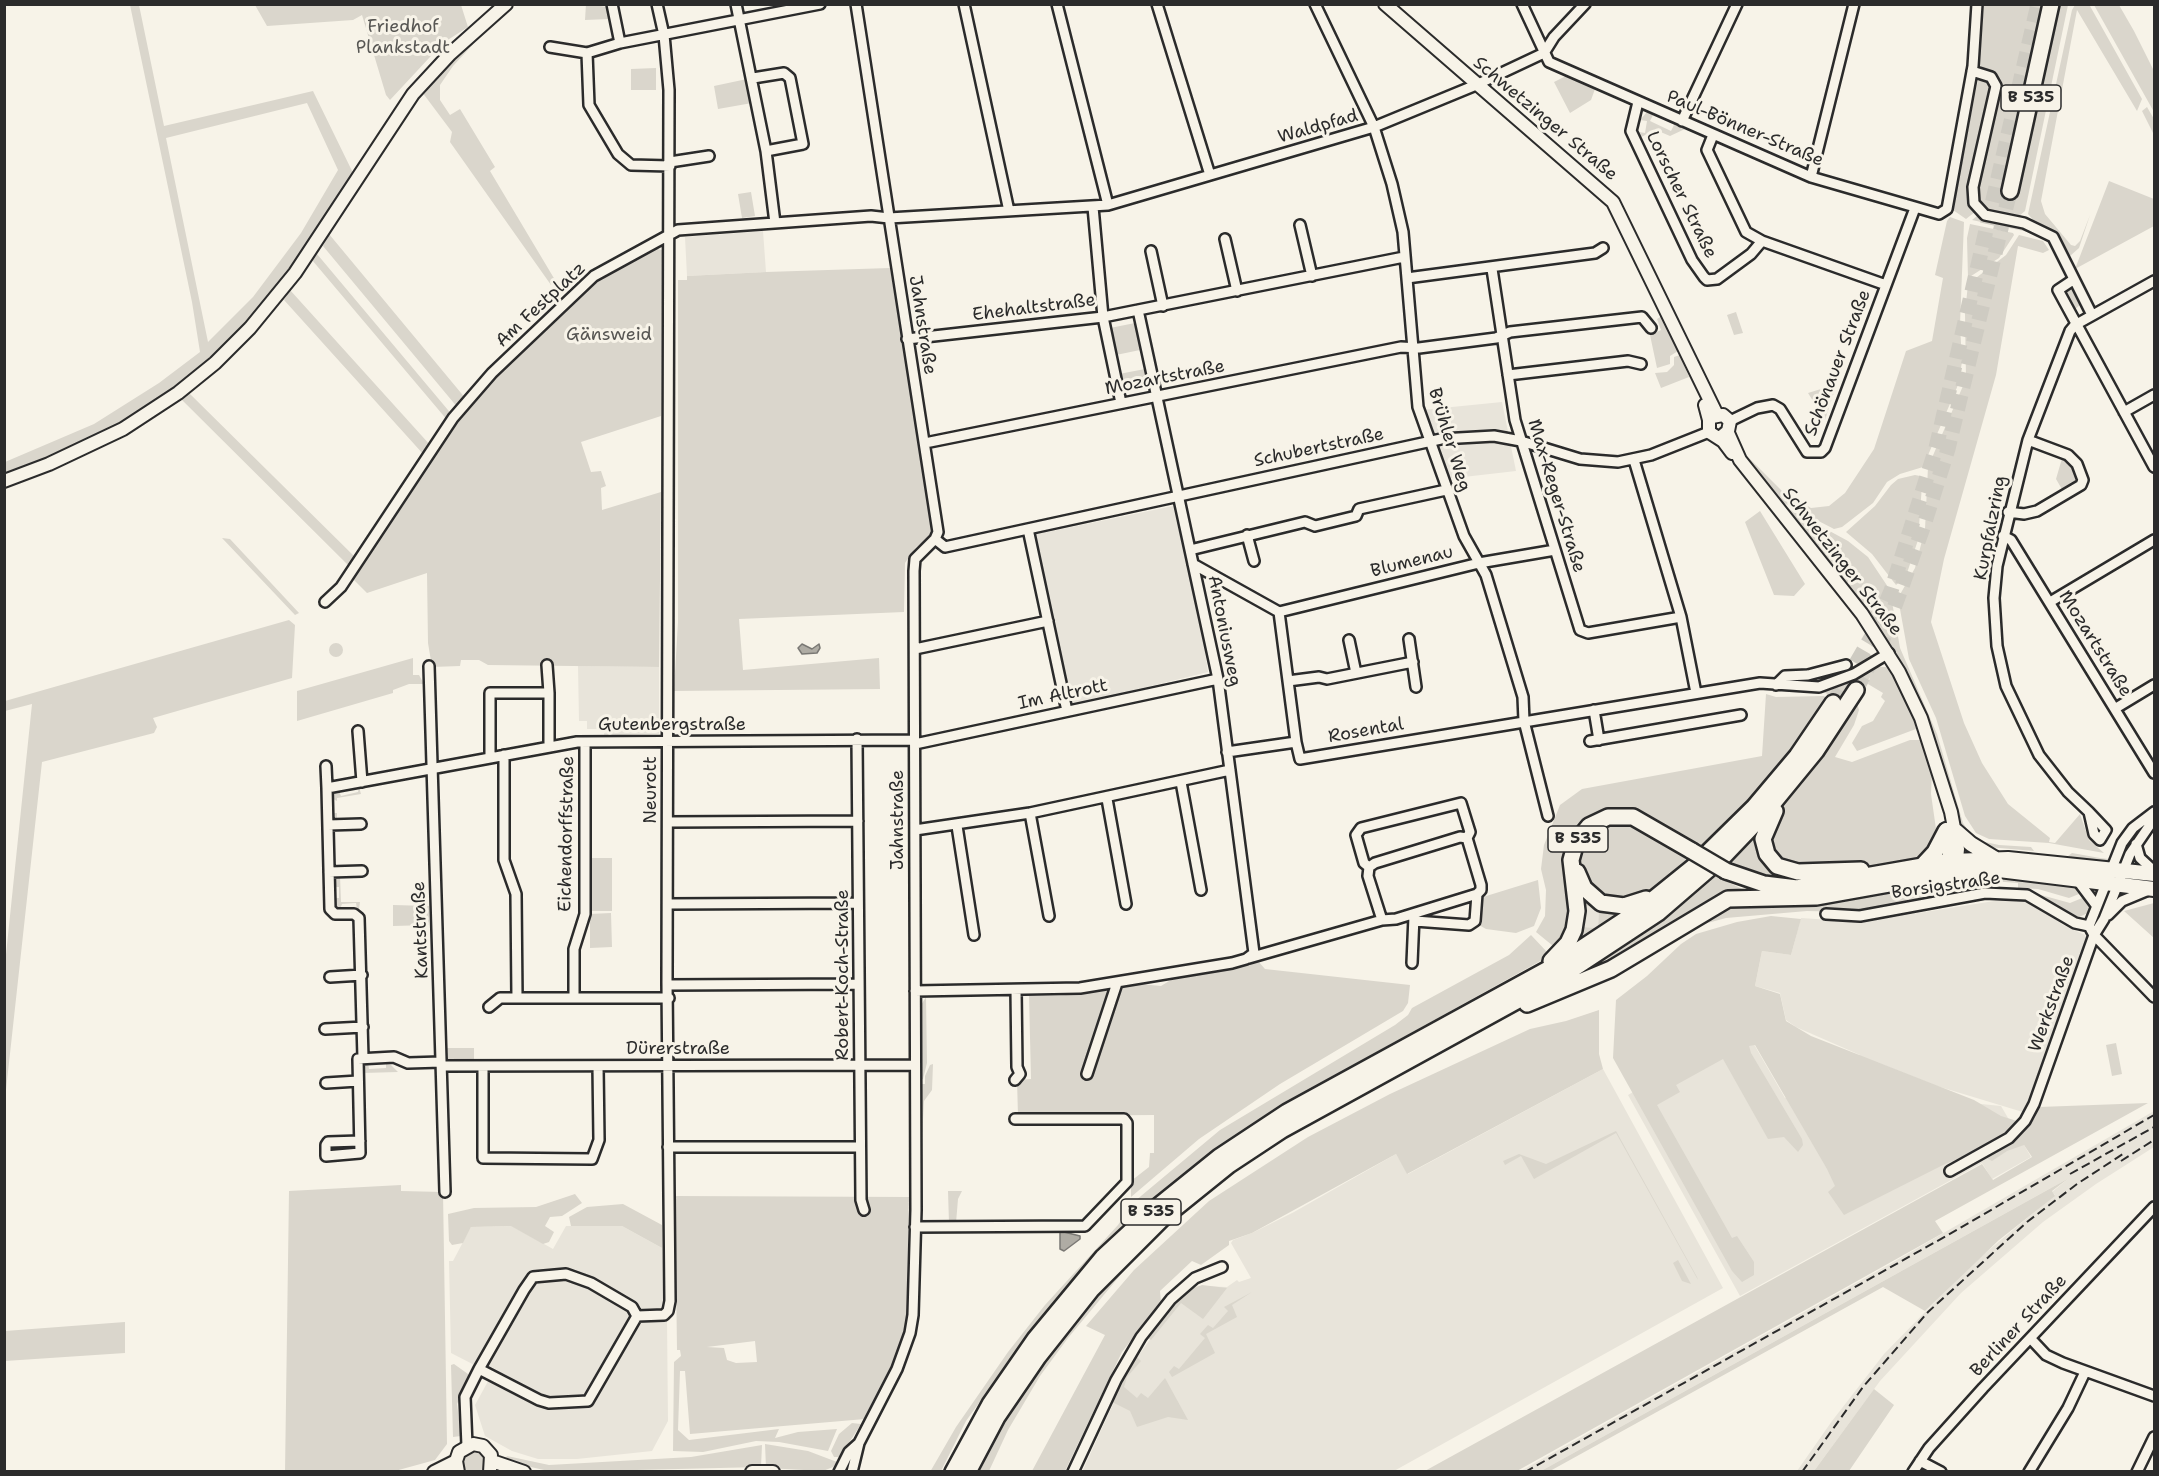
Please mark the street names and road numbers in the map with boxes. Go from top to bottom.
street label: Schwetzinger Straße [1468,52,1622,186]
road number: B 535 [2001,85,2061,111]
street label: Paul-Bönner-Straße [1663,86,1827,172]
street label: Waldpfad [1275,105,1361,149]
street label: Lorscher Straße [1641,128,1721,262]
street label: Am Festplatz [492,258,590,352]
street label: Jahnstraße [903,274,941,376]
street label: Schönauer Straße [1800,287,1876,439]
street label: Ehehaltstraße [971,290,1097,326]
street label: Mozartstraße [1103,356,1227,400]
street label: Brühler Weg [1423,386,1475,494]
street label: Max-Reger-Straße [1522,417,1590,575]
street label: Schubertstraße [1252,424,1386,472]
street label: Kurpfalzring [1970,474,2012,582]
street label: Schwetzinger Straße [1777,484,1907,640]
street label: Blumenau [1369,541,1455,583]
street label: Antoniusweg [1203,574,1245,688]
street label: Mozartstraße [2054,587,2136,701]
street label: Im Altrott [1016,675,1110,715]
street label: Gutenbergstraße [598,714,746,736]
street label: Rosental [1327,714,1405,748]
street label: Eichendorffstraße [555,756,579,912]
street label: Neurott [640,756,662,824]
street label: Jahnstraße [887,770,909,870]
road number: B 535 [1548,826,1608,852]
street label: Borsigstraße [1890,868,2002,904]
street label: Kantstraße [409,881,433,979]
street label: Robert-Koch-Straße [832,889,854,1061]
street label: Werkstraße [2025,953,2079,1055]
street label: Dürerstraße [626,1038,730,1060]
road number: B 535 [1121,1199,1181,1225]
street label: Berliner Straße [1966,1270,2072,1382]

